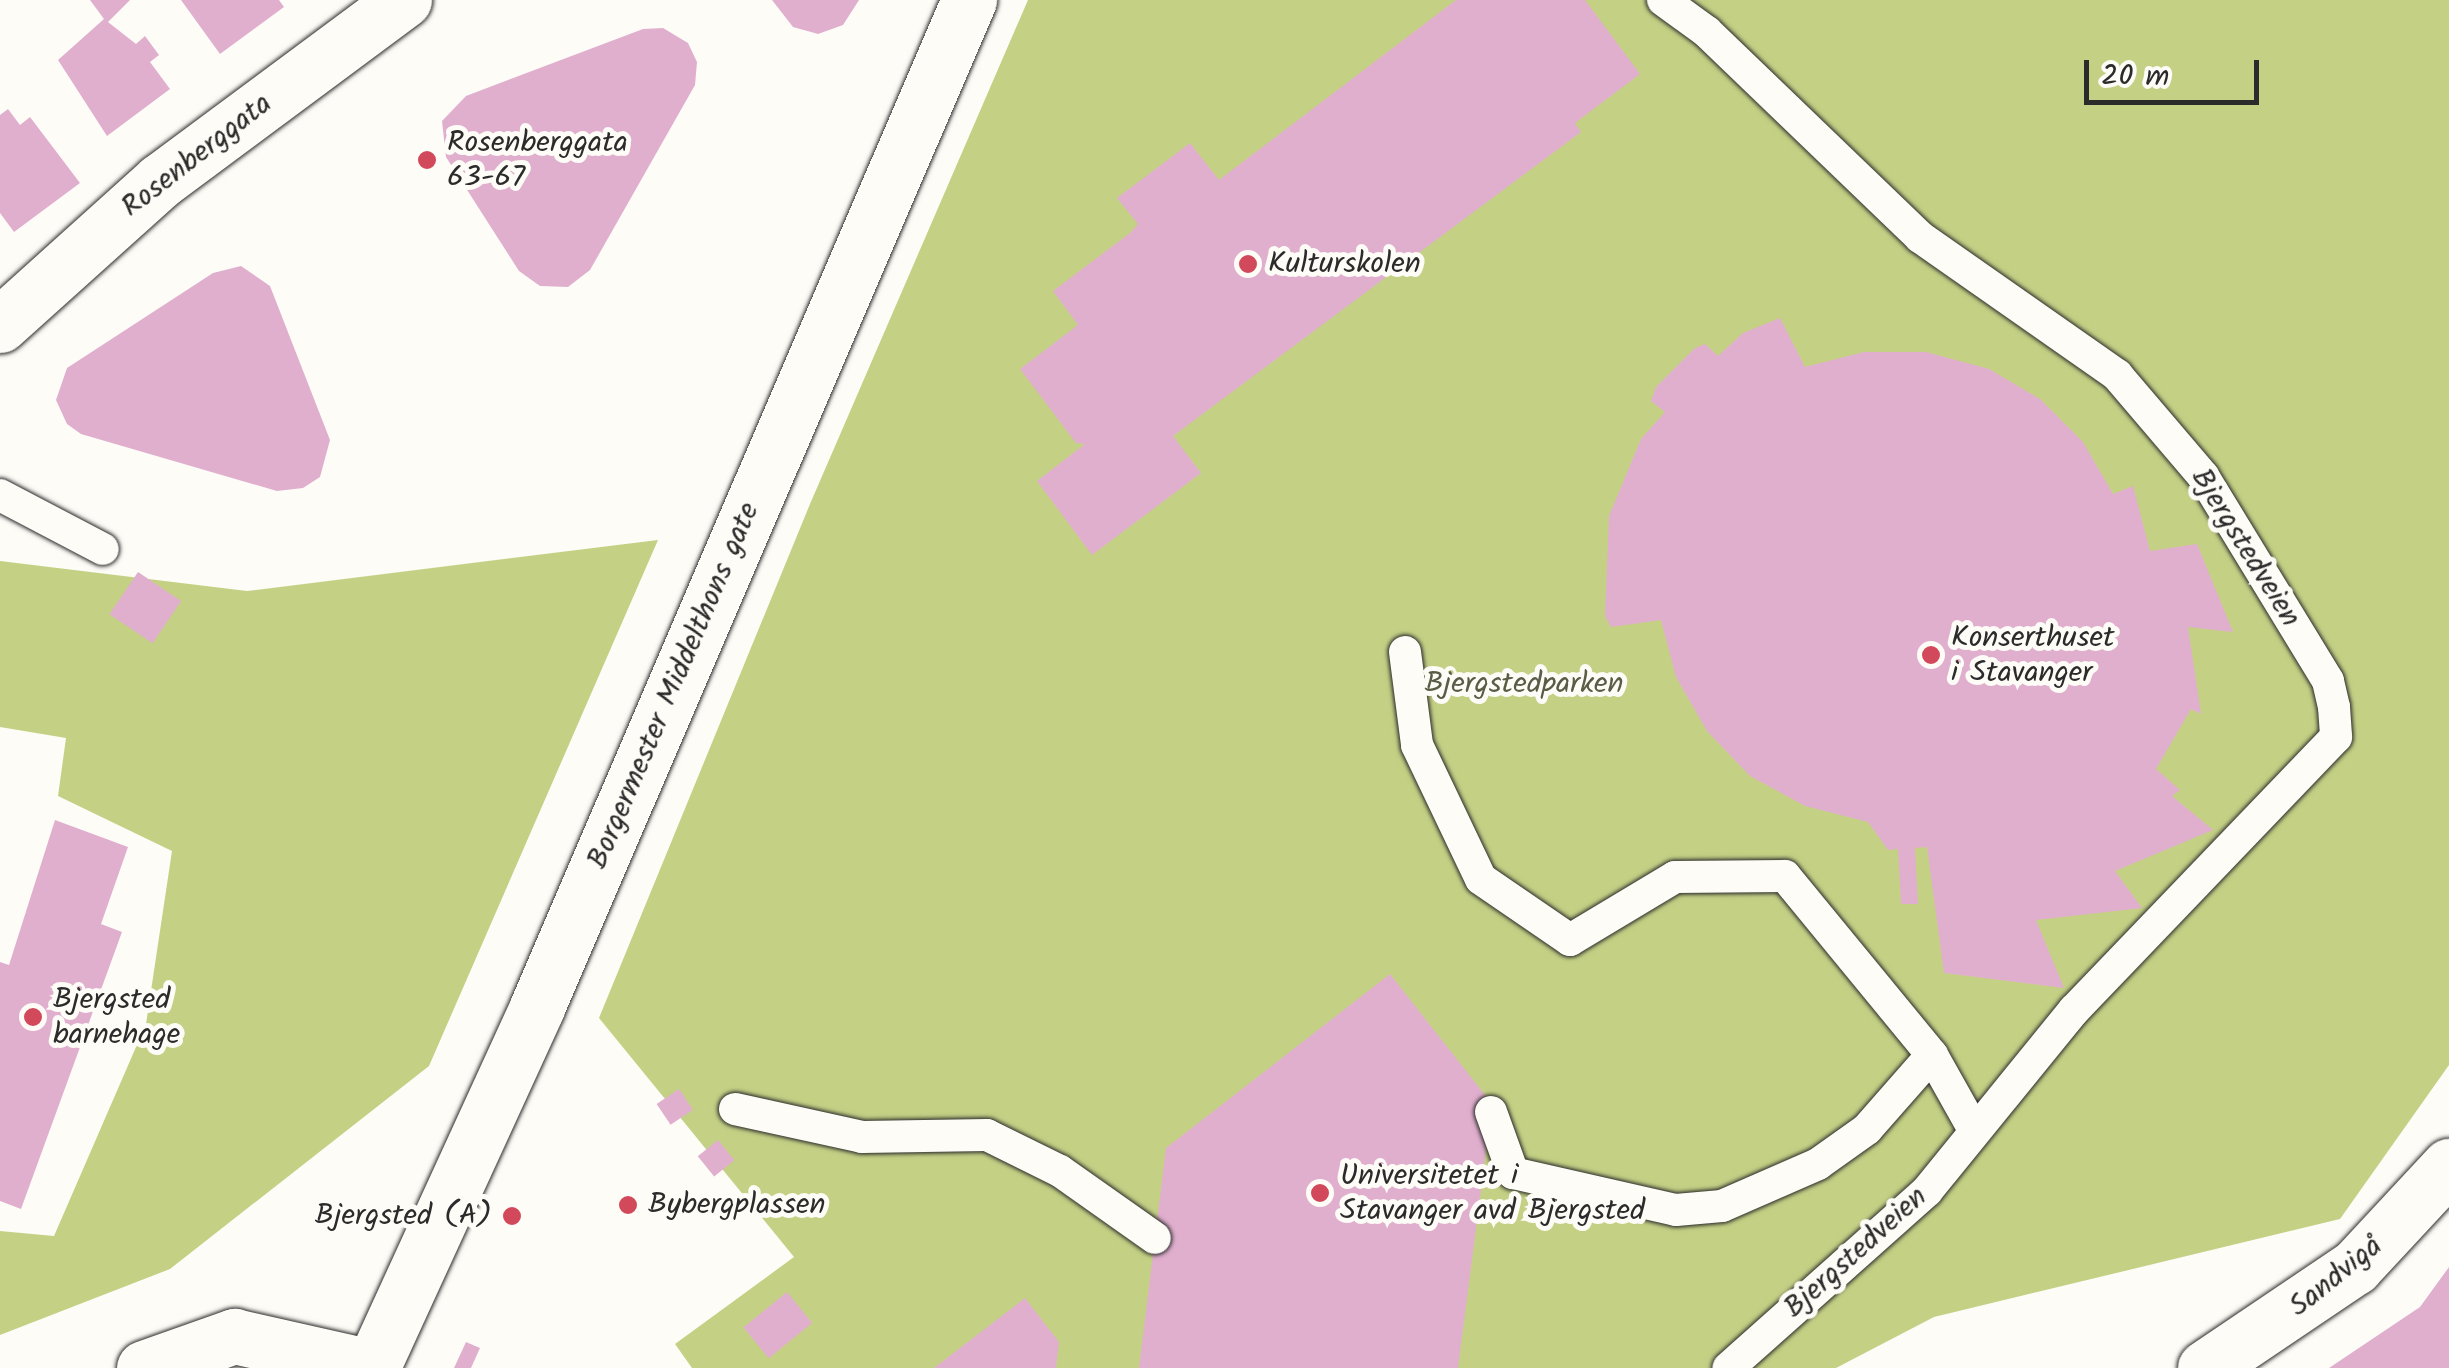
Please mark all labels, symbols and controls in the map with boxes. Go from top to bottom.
scale bar [2089,40,2264,102]
text: 20 m [2101,53,2169,101]
street label: Rosenberggata [115,86,279,226]
place label: Rosenberggata 63-67 [447,125,628,196]
marker: Rosenberggata 63-67 [416,149,438,171]
place label: Kulturskolen [1268,246,1421,282]
marker: Kulturskolen [1237,253,1259,275]
street label: Bjergstedveien [2182,462,2308,634]
street label: Borgermester Middelthons gate [580,497,768,875]
place label: Konserthuset i Stavanger [1951,620,2115,690]
marker: Konserthuset i Stavanger [1920,644,1942,666]
park label: Bjergstedparken [1424,666,1624,702]
place label: Bjergsted barnehage [53,982,180,1052]
marker: Bjergsted barnehage [22,1006,44,1028]
place label: Universitetet i Stavanger avd Bjergsted [1340,1158,1645,1228]
street label: Bjergstedveien [1777,1179,1935,1327]
marker: Universitetet i Stavanger avd Bjergsted [1309,1182,1331,1204]
place label: Bybergplassen [648,1187,825,1223]
marker: Bybergplassen [617,1194,639,1216]
place label: Bjergsted (A) [315,1198,492,1234]
marker: Bjergsted (A) [501,1205,523,1227]
street label: Sandvigå [2282,1229,2390,1325]

